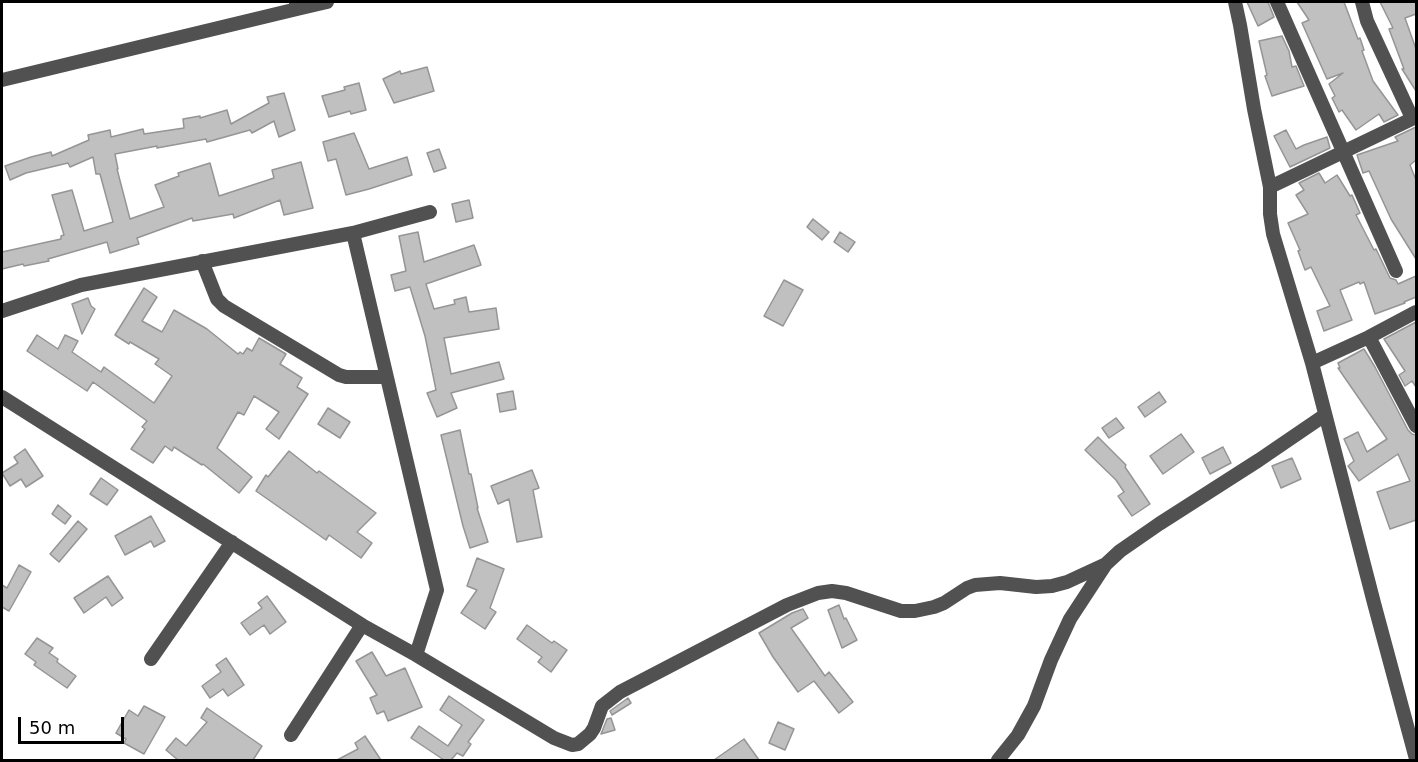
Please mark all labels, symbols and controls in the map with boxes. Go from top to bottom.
scale bar [21,705,128,743]
text: 50 m [29,717,75,738]

